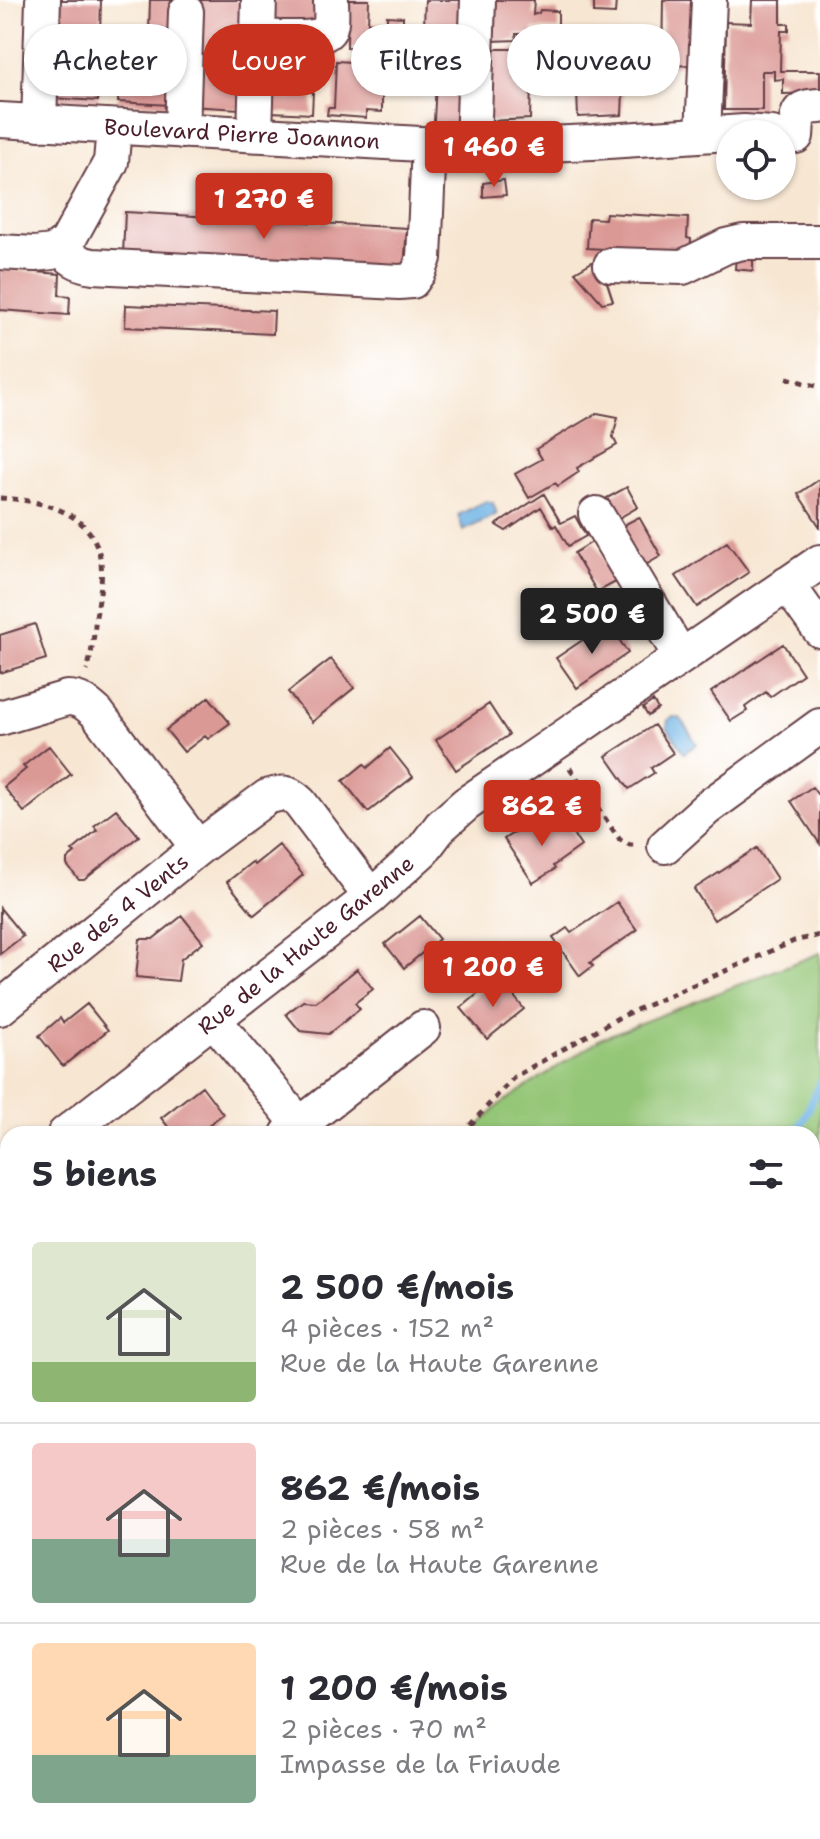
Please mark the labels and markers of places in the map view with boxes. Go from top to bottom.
pin: 1 460 € [420,121,568,189]
pin: 1 270 € [190,173,338,241]
pin: 2 500 € [518,588,666,656]
pin: 862 € [486,780,598,848]
pin: 1 200 € [419,941,567,1009]

